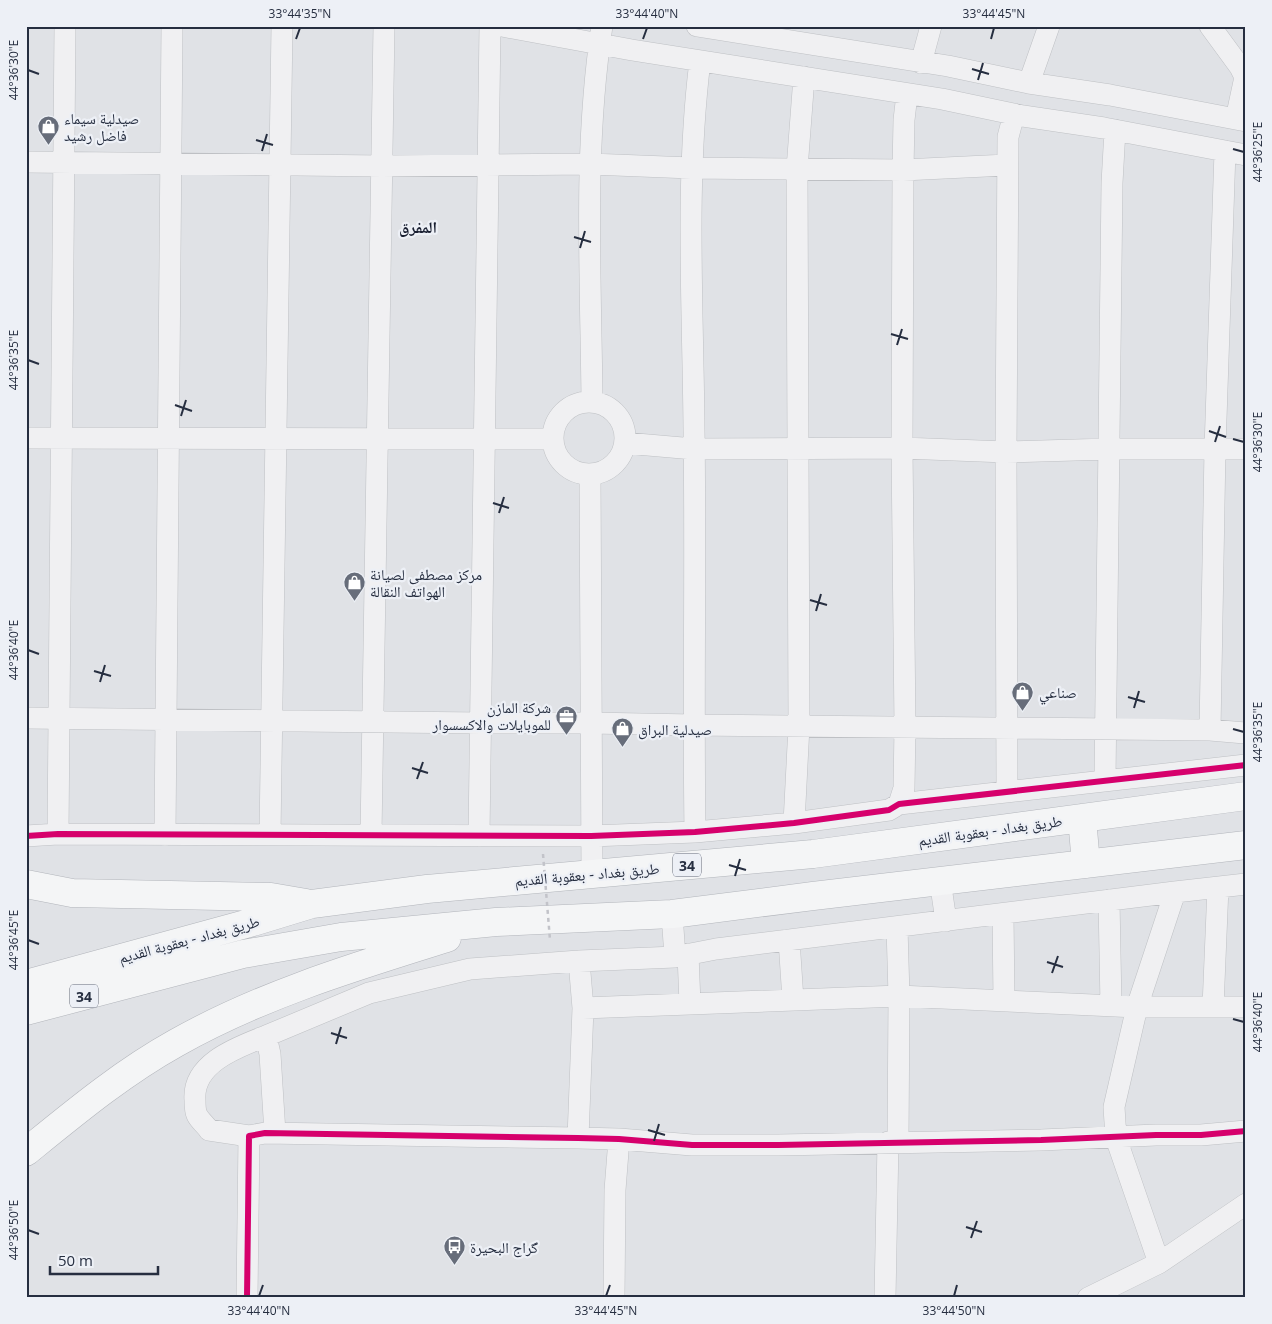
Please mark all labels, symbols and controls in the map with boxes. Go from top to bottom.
text: 33°44'35"N [269,5,331,22]
text: 33°44'40"N [616,5,678,22]
text: 33°44'45"N [963,5,1025,22]
text: 44°36'30"E [5,40,22,100]
place label: صيدلية سيماء فاضل رشيد [64,108,139,146]
shop icon: صيدلية سيماء فاضل رشيد [36,115,60,146]
text: 44°36'25"E [1249,122,1266,182]
district label: المفرق [399,216,437,238]
text: 44°36'35"E [5,330,22,390]
text: 44°36'30"E [1249,412,1266,472]
place label: مركز مصطفى لصيانة الهواتف النقالة [370,564,482,601]
shop icon: مركز مصطفى لصيانة الهواتف النقالة [342,571,366,602]
text: 44°36'40"E [5,620,22,680]
shop icon: صناعي [1011,680,1035,711]
place label: صناعي [1039,682,1077,705]
place label: شركة المازن للموبايلات والاكسسوار [431,697,551,734]
text: 44°36'35"E [1249,702,1266,762]
office icon: شركة المازن للموبايلات والاكسسوار [555,704,579,735]
shop icon: صيدلية البراق [610,717,634,748]
place label: صيدلية البراق [638,719,712,740]
street label: طريق بغداد - بعقوبة القديم [917,810,1064,851]
road number: 34 [673,854,701,876]
street label: طريق بغداد - بعقوبة القديم [514,858,660,891]
text: 44°36'45"E [5,910,22,970]
street label: طريق بغداد - بعقوبة القديم [116,911,262,968]
road number: 34 [70,984,98,1008]
text: 44°36'40"E [1249,992,1266,1052]
text: 44°36'50"E [5,1200,22,1260]
bus stop icon: گراج البحيرة [442,1235,466,1266]
place label: گراج البحيرة [470,1237,538,1258]
scale bar [50,1244,158,1276]
text: 50 m [58,1250,93,1270]
text: 33°44'40"N [228,1302,290,1319]
text: 33°44'45"N [575,1302,637,1319]
text: 33°44'50"N [923,1302,985,1319]

